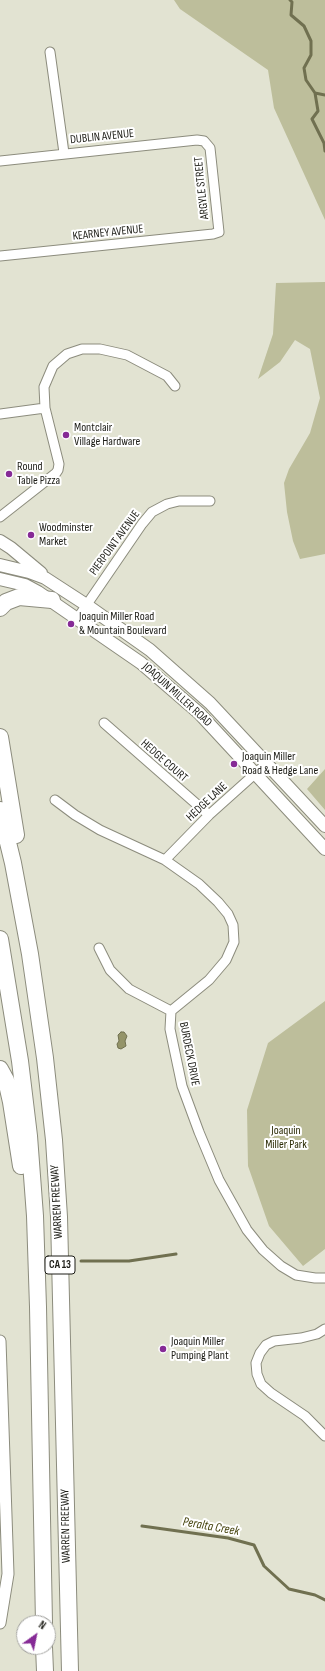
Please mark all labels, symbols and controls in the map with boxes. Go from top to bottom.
street label: DUBLIN AVENUE [69,126,135,148]
street label: ARGYLE STREET [192,156,212,220]
street label: KEARNEY AVENUE [72,222,144,244]
place label: Montclair Village Hardware [74,421,140,449]
marker: Montclair Village Hardware [61,430,71,440]
place label: Round Table Pizza [17,460,60,488]
marker: Round Table Pizza [4,469,14,479]
street label: PIERPOINT AVENUE [87,508,143,578]
place label: Woodminster Market [39,521,93,549]
marker: Woodminster Market [26,530,36,540]
place label: Joaquin Miller Road & Mountain Boulevard [79,610,166,638]
marker: Joaquin Miller Road & Mountain Boulevard [66,619,76,629]
street label: JOAQUIN MILLER ROAD [139,660,215,730]
street label: HEDGE COURT [138,737,190,785]
place label: Joaquin Miller Road & Hedge Lane [242,750,318,778]
marker: Joaquin Miller Road & Hedge Lane [229,759,239,769]
street label: HEDGE LANE [184,779,230,825]
street label: BURDECK DRIVE [176,1021,202,1087]
park label: Joaquin Miller Park [265,1124,307,1152]
street label: WARREN FREEWAY [48,1165,66,1239]
road number: CA 13 [45,1256,75,1274]
place label: Joaquin Miller Pumping Plant [171,1335,229,1363]
marker: Joaquin Miller Pumping Plant [158,1344,168,1354]
street label: WARREN FREEWAY [58,1489,74,1563]
water label: Peralta Creek [181,1514,241,1540]
north arrow [16,1615,56,1655]
text: N [36,1618,48,1632]

